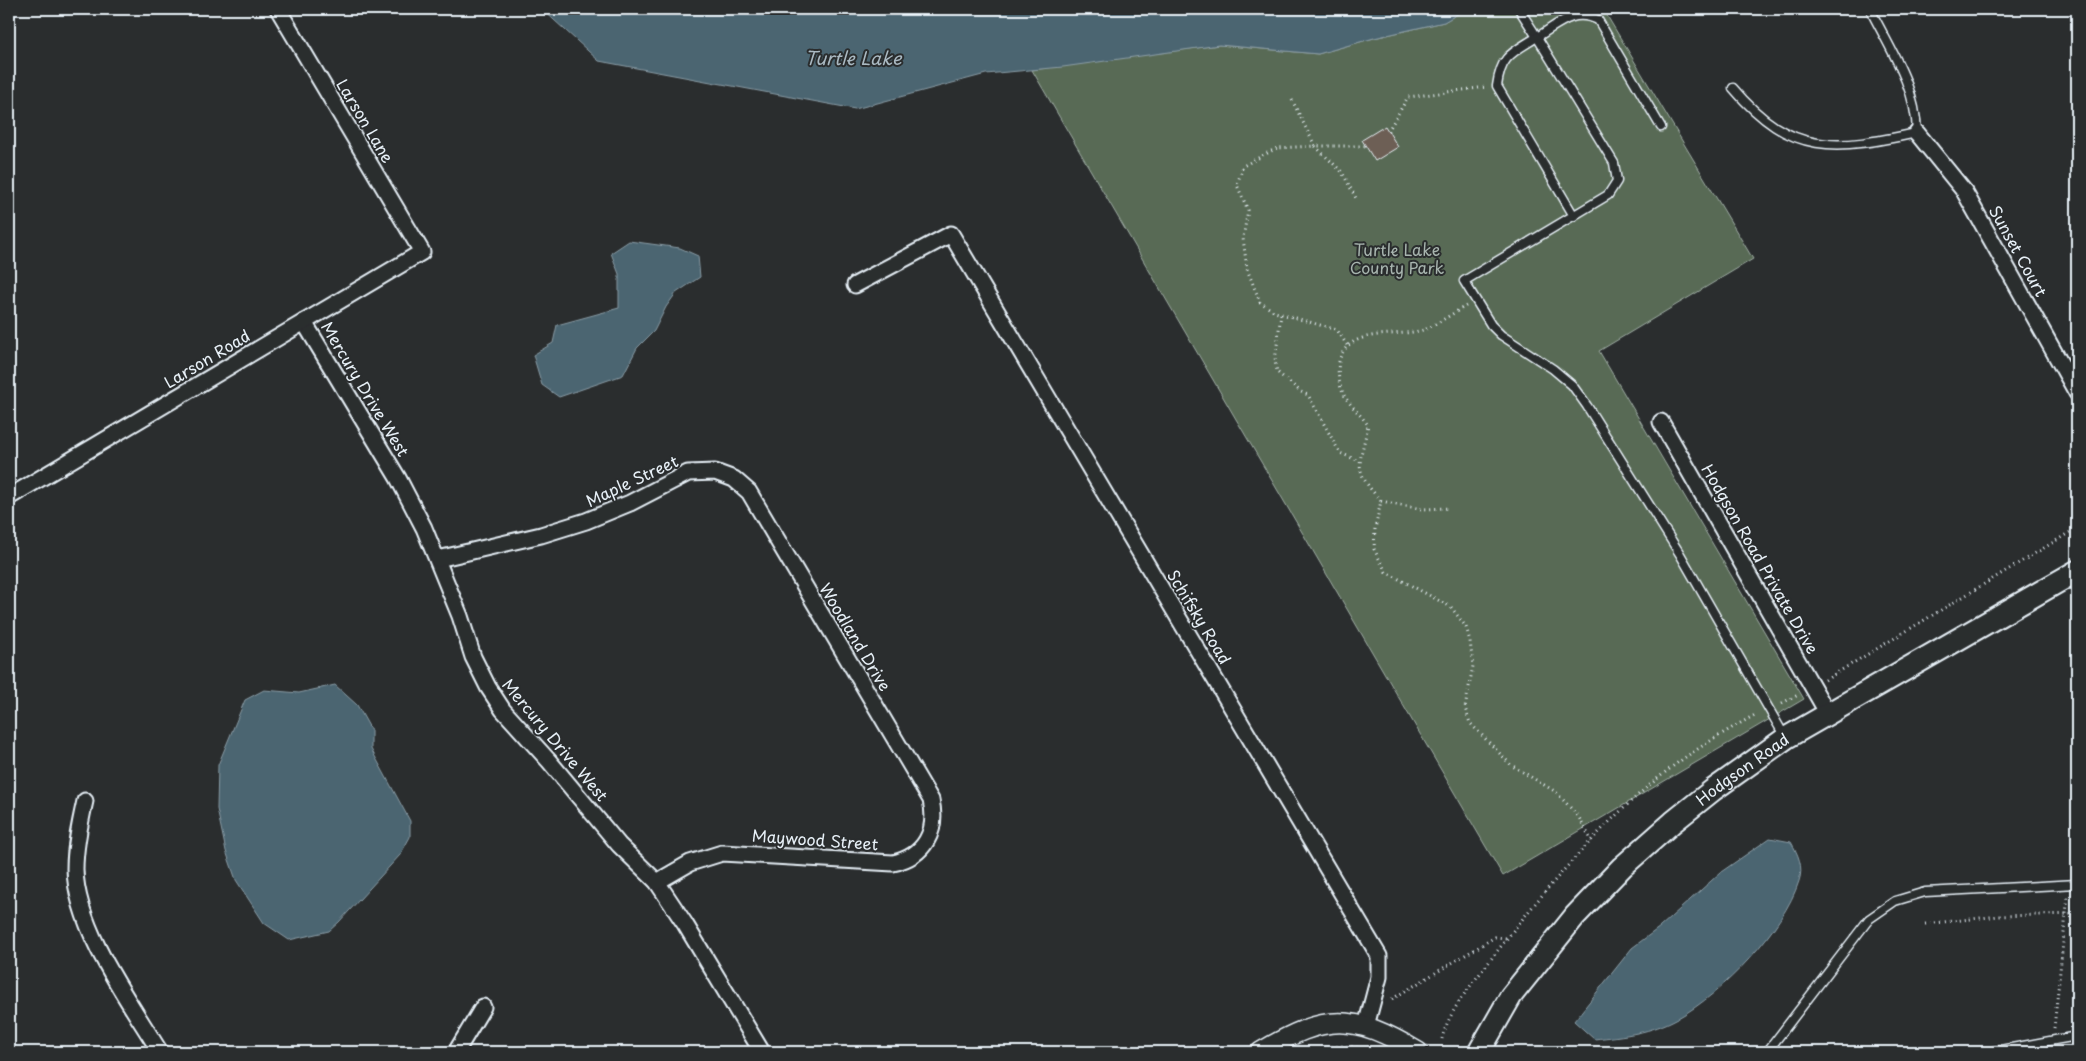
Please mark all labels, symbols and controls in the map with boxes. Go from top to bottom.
water label: Turtle Lake [804,44,903,71]
street label: Larson Lane [331,74,400,167]
street label: Sunset Court [1984,200,2054,301]
park label: Turtle Lake County Park [1350,237,1445,279]
street label: Mercury Drive West [316,316,416,461]
street label: Larson Road [159,323,254,393]
street label: Maple Street [581,448,682,512]
street label: Hodgson Road Private Drive [1697,459,1825,658]
street label: Schifsky Road [1162,565,1238,668]
street label: Woodland Drive [814,578,898,695]
street label: Mercury Drive West [497,673,614,806]
street label: Hodgson Road [1690,727,1793,811]
street label: Maywood Street [751,823,879,855]

